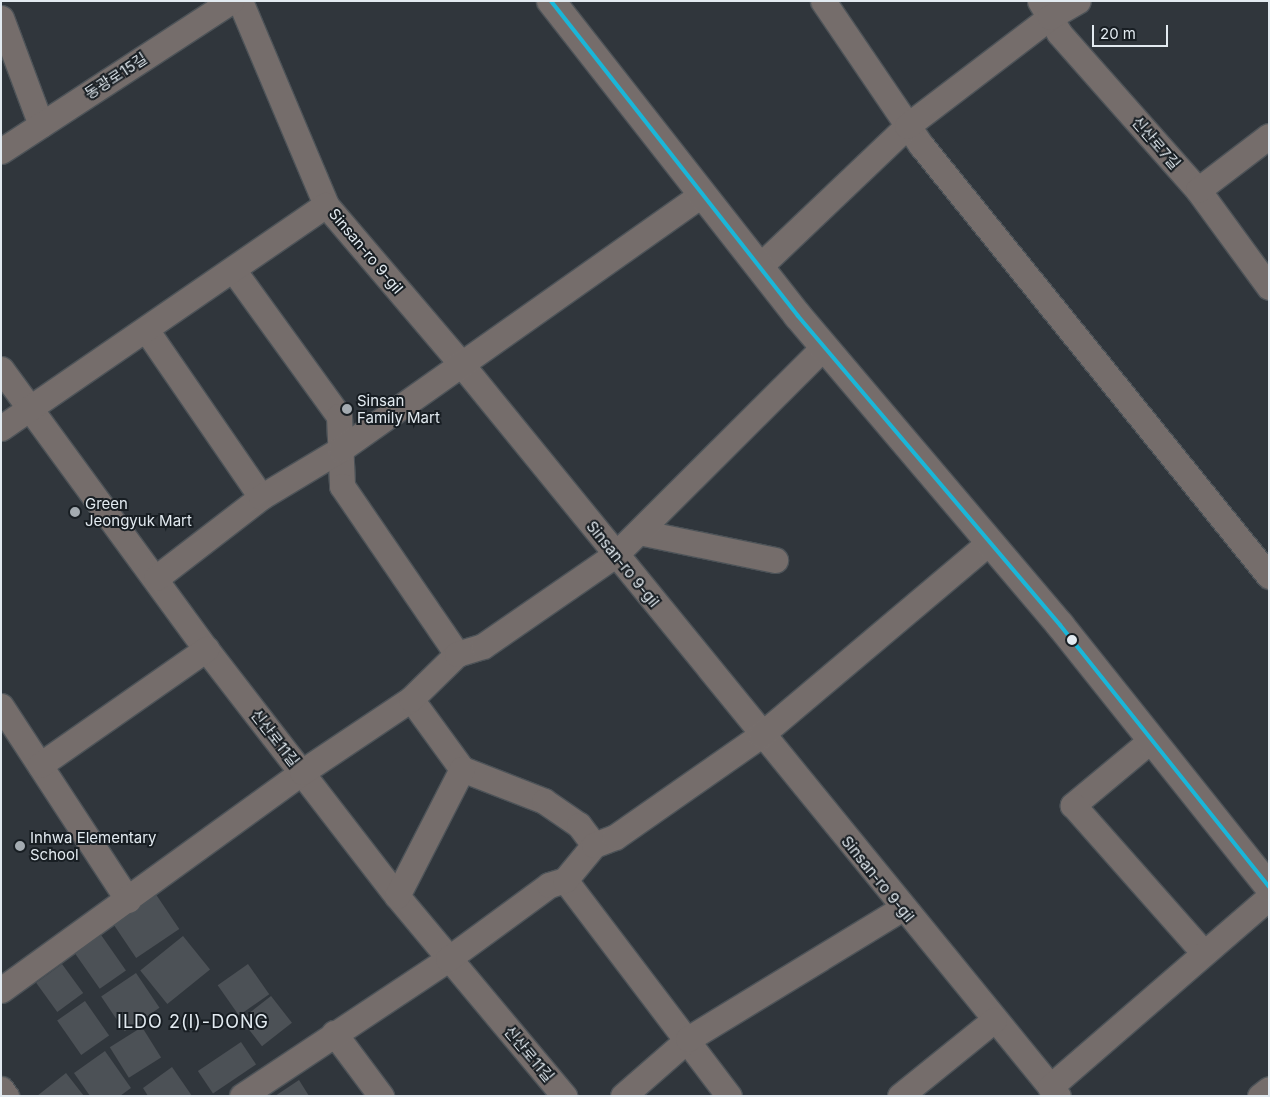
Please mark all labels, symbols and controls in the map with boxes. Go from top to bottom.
scale bar [1095,15,1171,47]
text: 20 m [1100,24,1136,43]
street label: 동광로15길 [82,49,150,103]
street label: 신산로7길 [1128,113,1184,173]
street label: Sinsan-ro 9-gil [325,205,407,297]
place label: Sinsan Family Mart [357,391,440,426]
marker: Sinsan Family Mart [341,403,353,415]
place label: Green Jeongyuk Mart [85,494,192,529]
marker: Green Jeongyuk Mart [69,506,81,518]
street label: Sinsan-ro 9-gil [583,517,663,611]
unlabelled marker [1067,635,1077,645]
street label: 신산로11길 [247,706,303,770]
place label: Inhwa Elementary School [30,828,157,863]
street label: Sinsan-ro 9-gil [838,832,918,926]
marker: Inhwa Elementary School [14,840,26,852]
district label: ILDO 2(I)-DONG [115,1011,271,1033]
street label: 신산로11길 [500,1022,558,1086]

